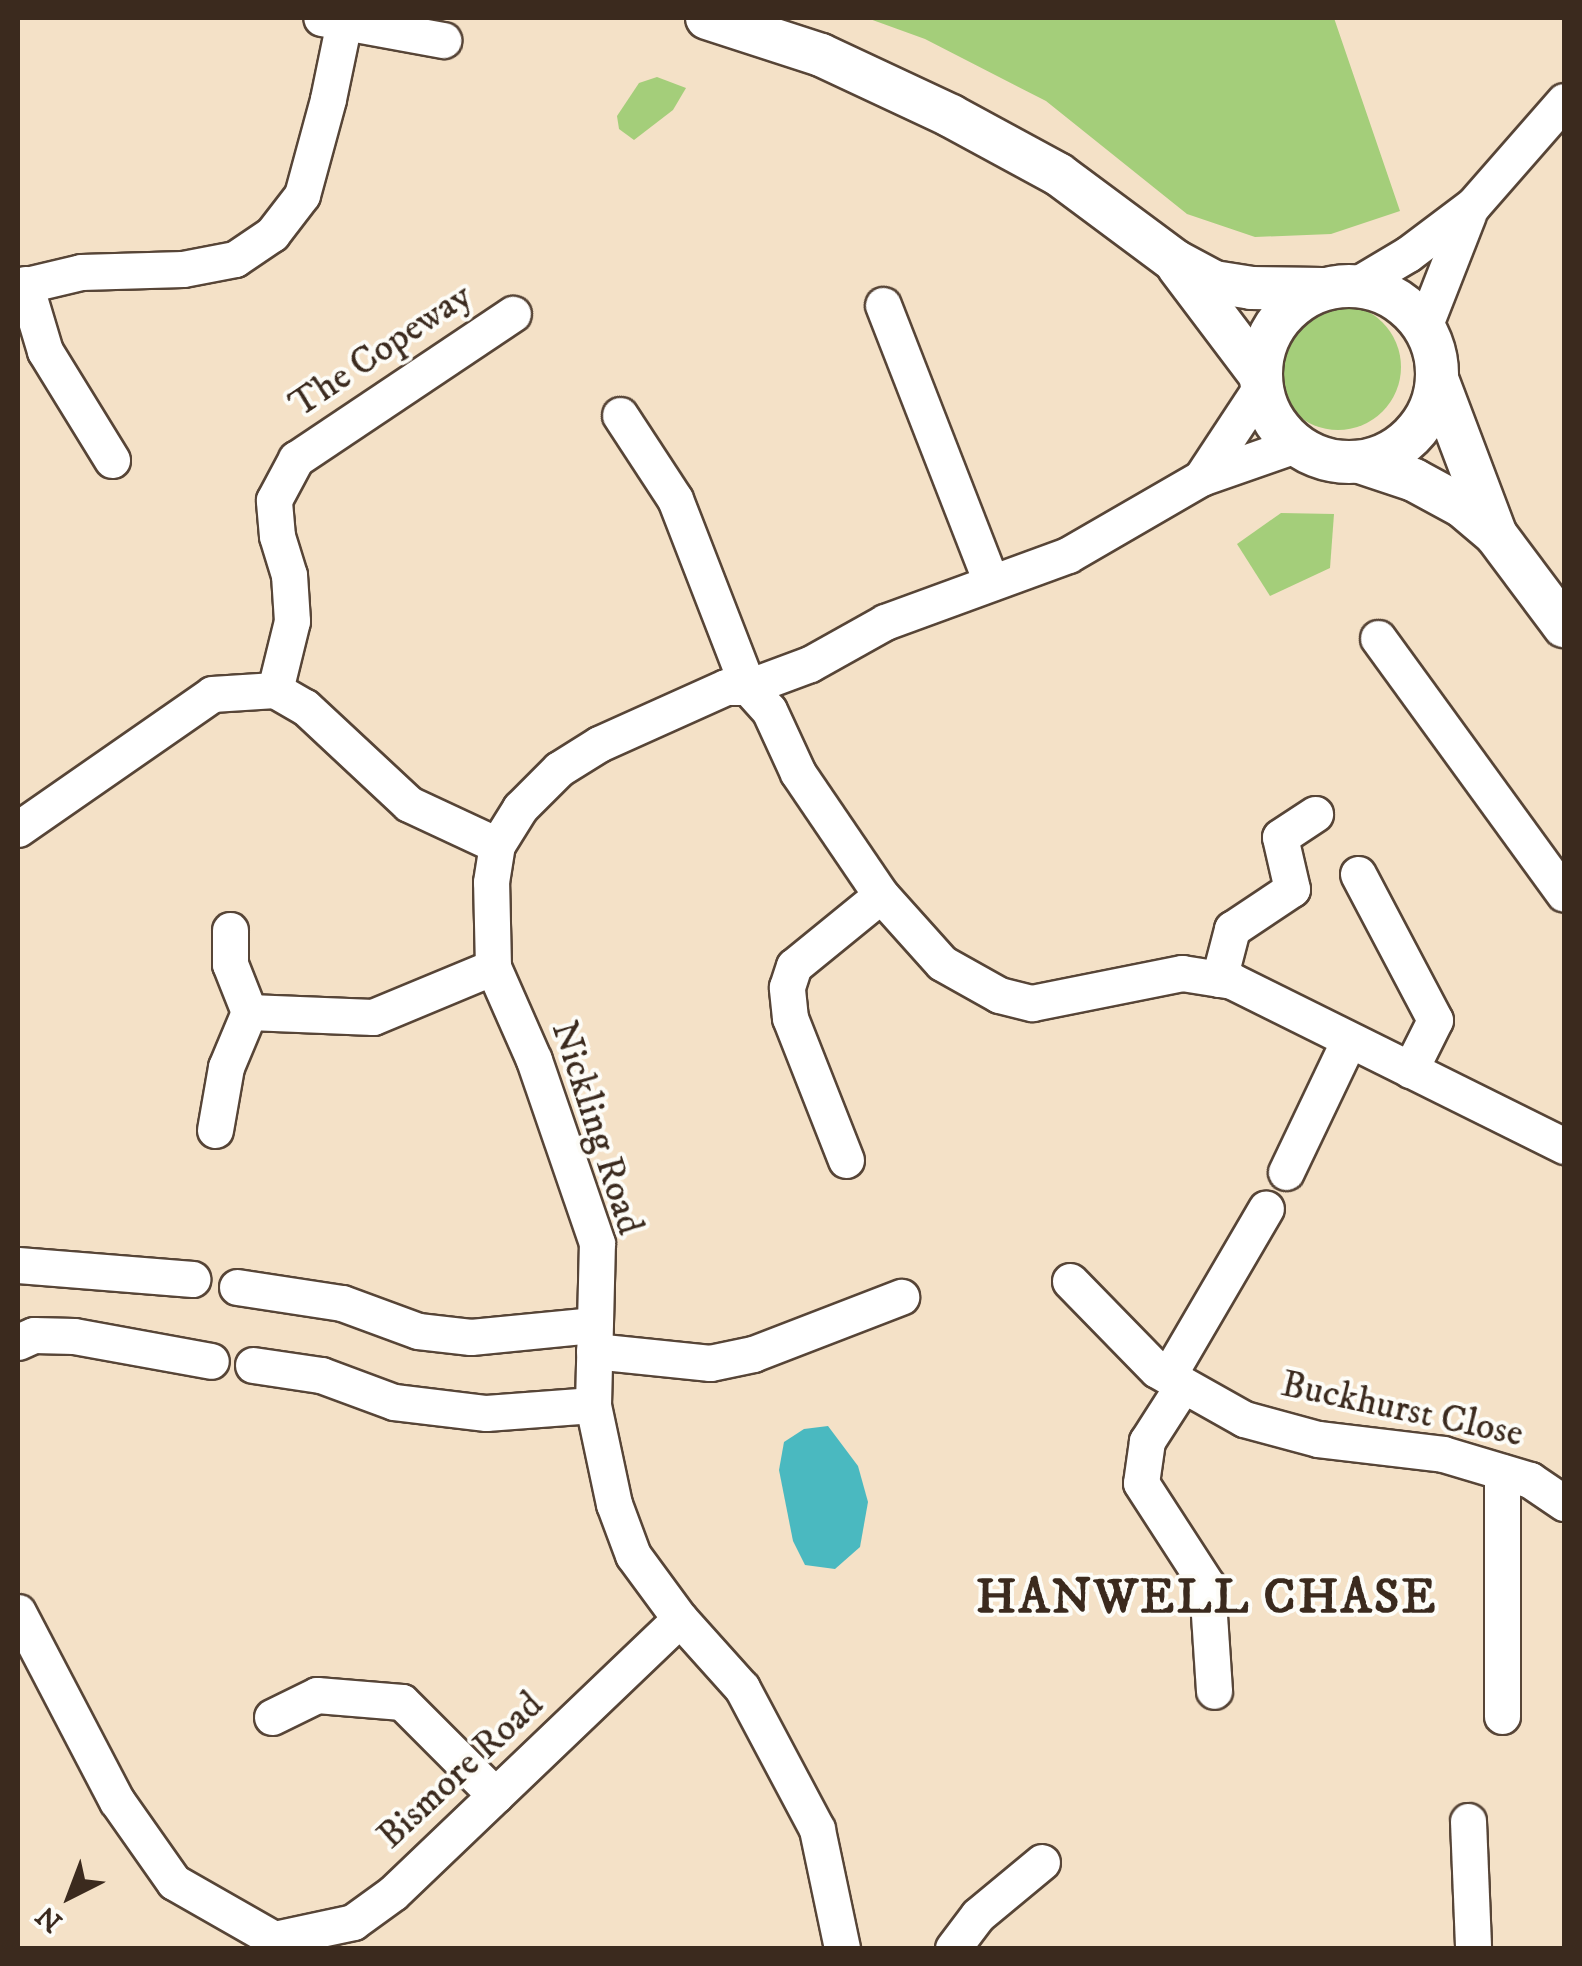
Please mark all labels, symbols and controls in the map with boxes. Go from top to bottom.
street label: The Copeway [282,274,480,428]
street label: Nickling Road [540,1016,652,1240]
street label: Buckhurst Close [1277,1362,1527,1458]
district label: HANWELL CHASE [976,1570,1438,1628]
street label: Bismore Road [369,1683,553,1859]
north arrow [20,1846,120,1946]
text: N [29,1898,70,1939]

